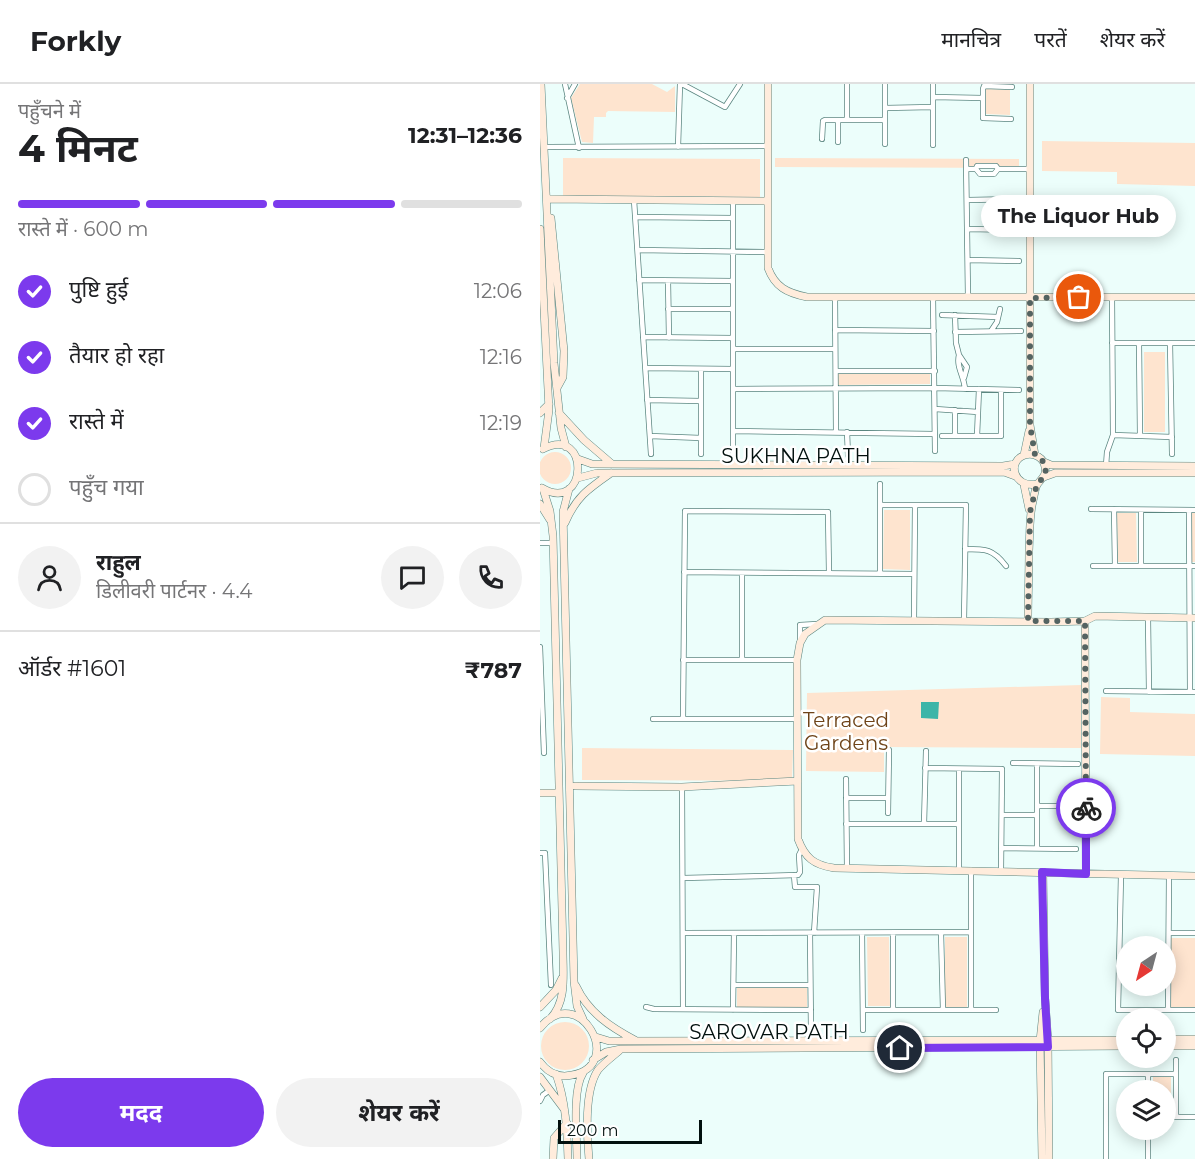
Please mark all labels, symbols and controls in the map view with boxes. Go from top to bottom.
text: Forkly [30,24,121,58]
text: मानचित्र [941,27,1001,52]
text: परतें [1034,27,1067,52]
text: शेयर करें [1100,27,1165,52]
text: पहुँचने में [18,99,81,123]
text: 12:31–12:36 [408,122,522,149]
text: 4 मिनट [18,124,138,172]
callout: The Liquor Hub [982,195,1176,237]
text: The Liquor Hub [998,204,1159,228]
text: रास्ते में · 600 m [18,217,148,241]
pin [1053,271,1104,322]
icon: check [18,275,51,308]
text: पुष्टि हुई [69,276,128,303]
text: 12:06 [474,279,522,303]
icon: bag [1062,280,1095,313]
icon: check [18,341,51,374]
text: तैयार हो रहा [69,342,164,369]
text: 12:16 [480,345,522,369]
icon: check [18,407,51,440]
text: रास्ते में [69,408,124,435]
text: 12:19 [480,411,522,435]
street label: SUKHNA PATH [721,444,871,468]
text: पहुँच गया [69,474,144,501]
button: person [18,546,81,609]
button: chat [381,546,444,609]
button: phone [459,546,522,609]
text: राहुल [96,549,141,576]
text: डिलीवरी पार्टनर · 4.4 [96,579,253,603]
text: ऑर्डर #1601 [18,655,126,682]
text: ₹787 [465,657,522,684]
park label: Terraced Gardens [803,708,889,755]
courier [1056,778,1116,838]
icon: bike [1070,792,1103,825]
north arrow [1116,936,1176,996]
map controls [1116,936,1176,1140]
button: locate [1116,1008,1176,1068]
street label: SAROVAR PATH [689,1020,849,1044]
pin [874,1022,925,1073]
icon: home [883,1031,916,1064]
button: मदद [18,1078,264,1147]
button: शेयर करें [276,1078,522,1147]
button: layers [1116,1080,1176,1140]
scale bar [558,1117,702,1144]
text: 200 m [567,1121,618,1140]

